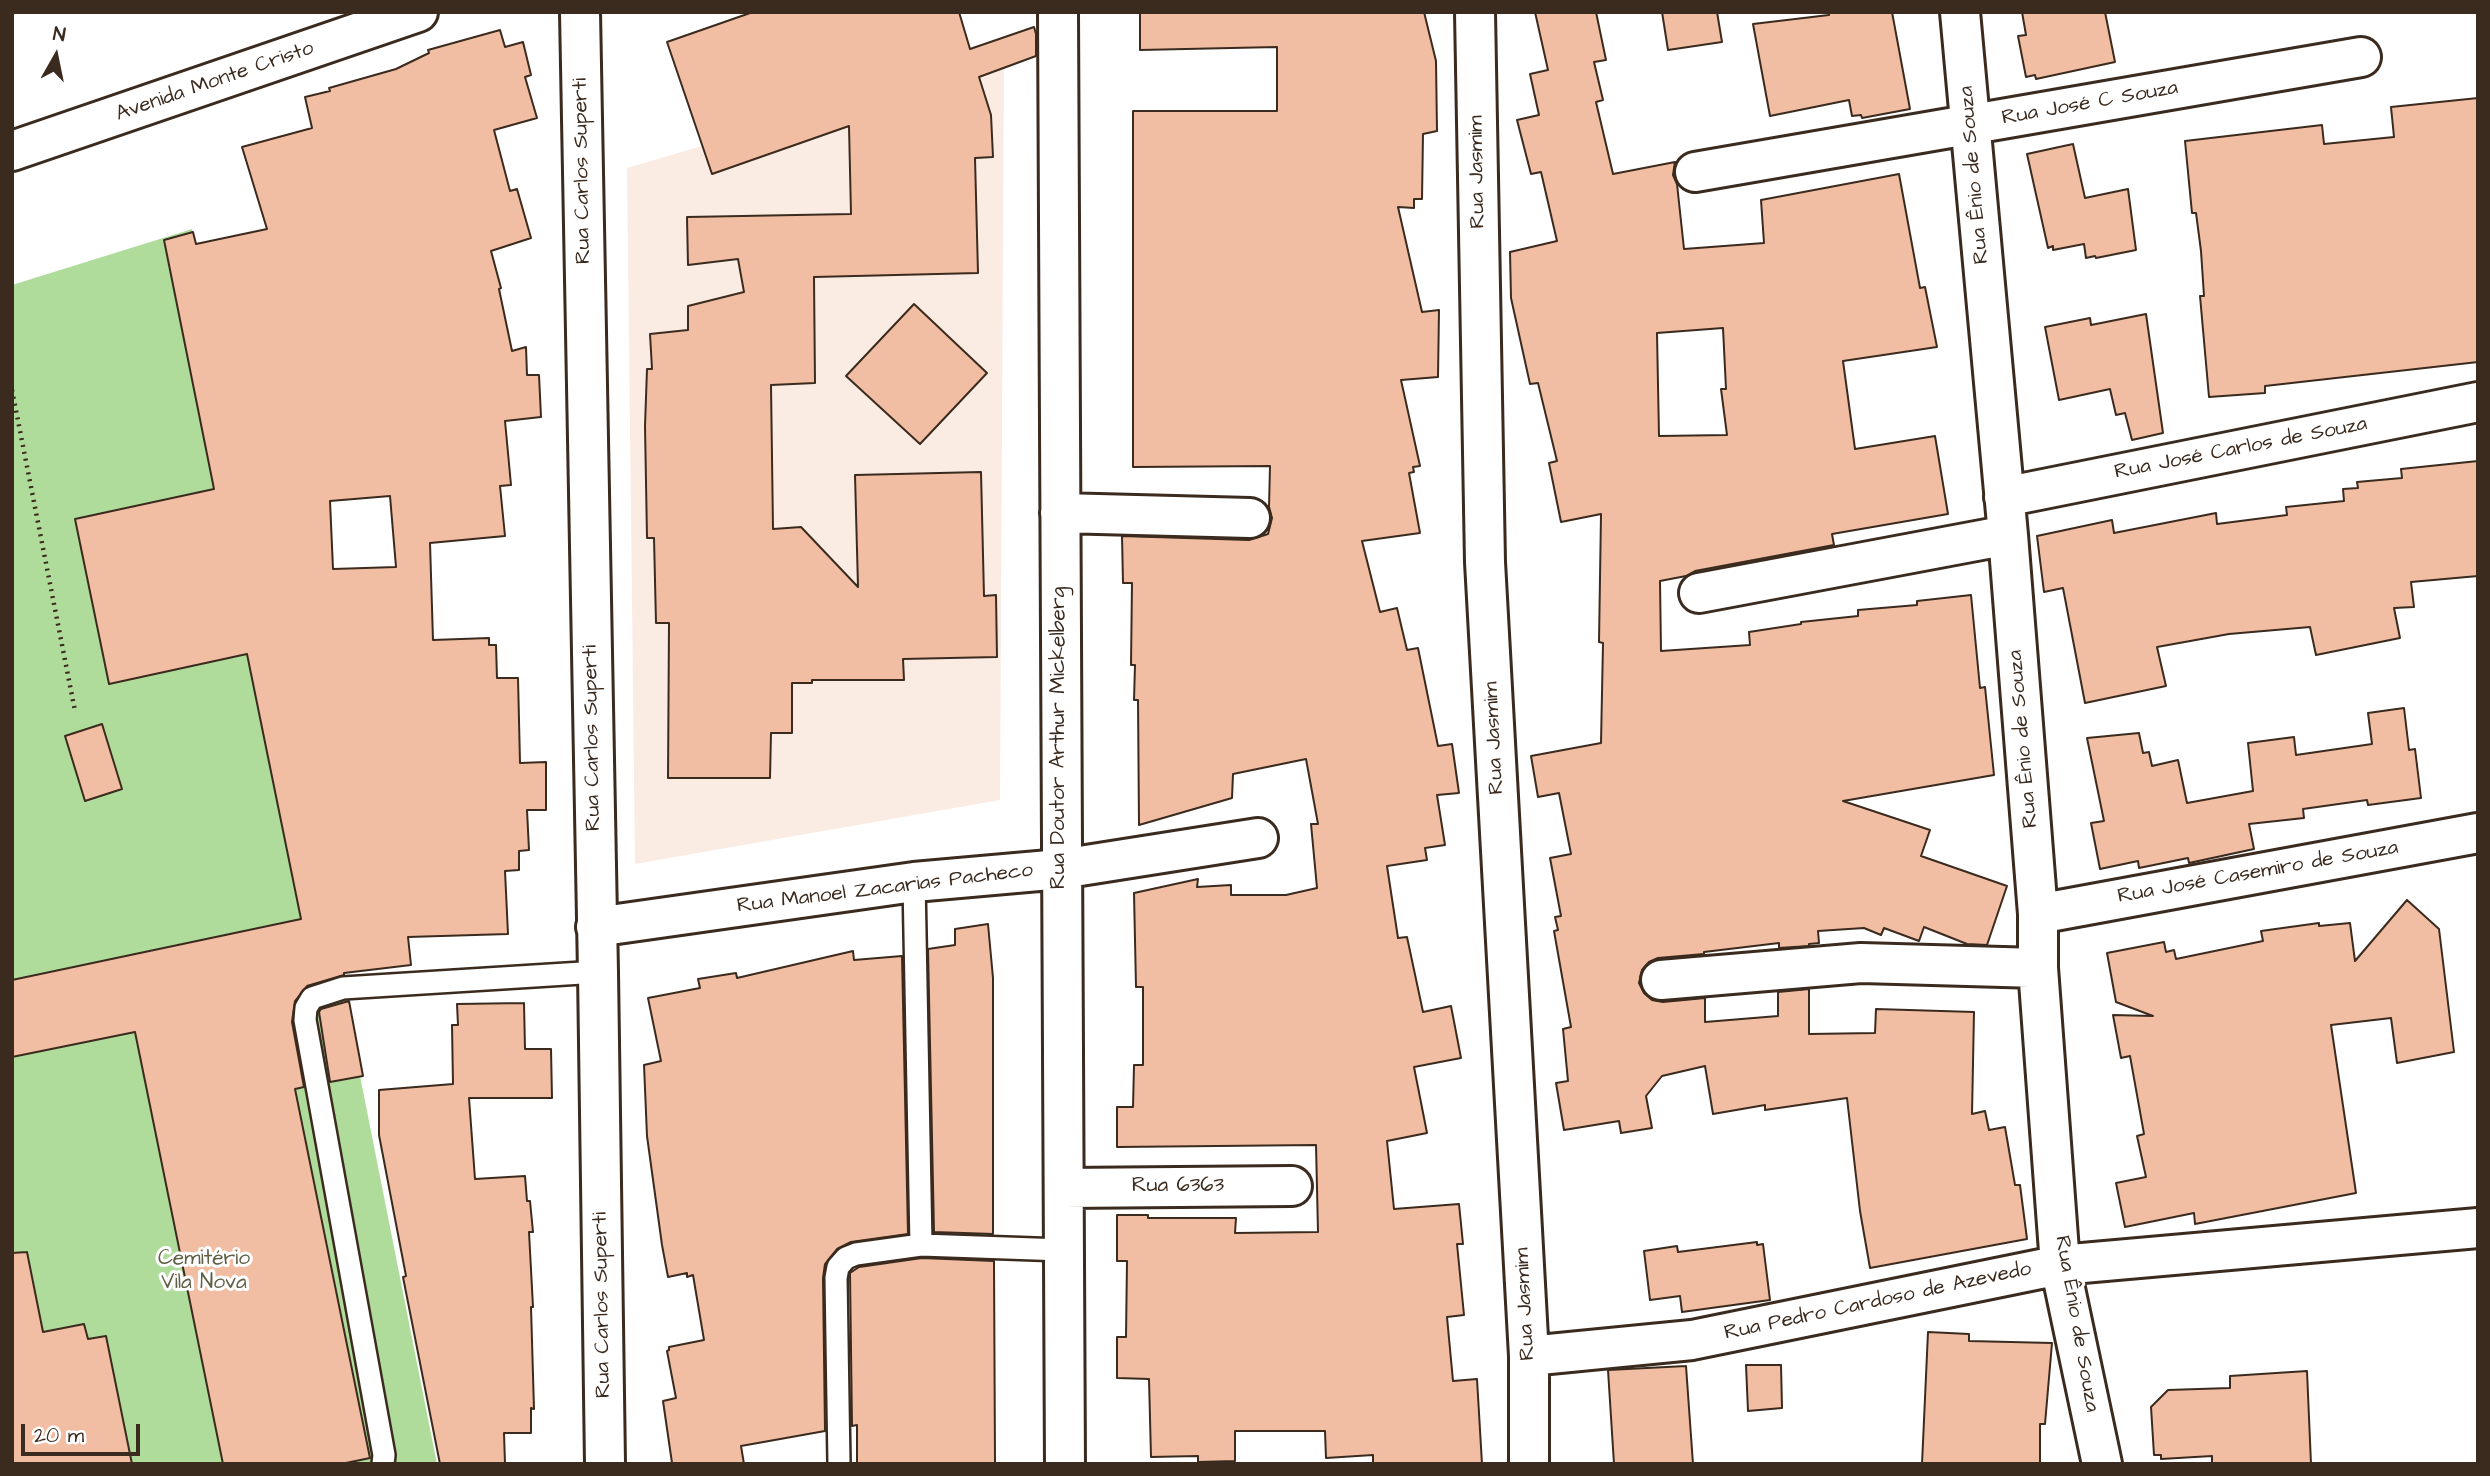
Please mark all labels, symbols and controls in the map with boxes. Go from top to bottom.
text: N [51,20,67,49]
north arrow [21,21,91,91]
street label: Avenida Monte Cristo [113,36,317,128]
street label: Rua José C Souza [2000,76,2180,132]
street label: Rua Carlos Superti [569,78,597,264]
street label: Rua Ênio de Souza [1955,85,1995,265]
street label: Rua Jasmim [1464,115,1492,229]
street label: Rua José Carlos de Souza [2113,412,2369,486]
street label: Rua Doutor Arthur Mickelberg [1047,587,1073,889]
street label: Rua Carlos Superti [579,645,607,831]
street label: Rua Ênio de Souza [2004,649,2044,829]
street label: Rua Jasmim [1479,681,1511,795]
street label: Rua José Casemiro de Souza [2116,836,2400,910]
street label: Rua Manoel Zacarias Pacheco [736,858,1034,920]
street label: Rua 6363 [1132,1174,1224,1200]
street label: Rua Carlos Superti [589,1212,617,1398]
street label: Rua Ênio de Souza [2048,1234,2104,1414]
park label: Cemitério Vila Nova [158,1247,250,1297]
street label: Rua Jasmim [1510,1247,1542,1361]
street label: Rua Pedro Cardoso de Azevedo [1722,1257,2034,1347]
scale bar [24,1410,144,1454]
text: 20 m [34,1421,84,1450]

